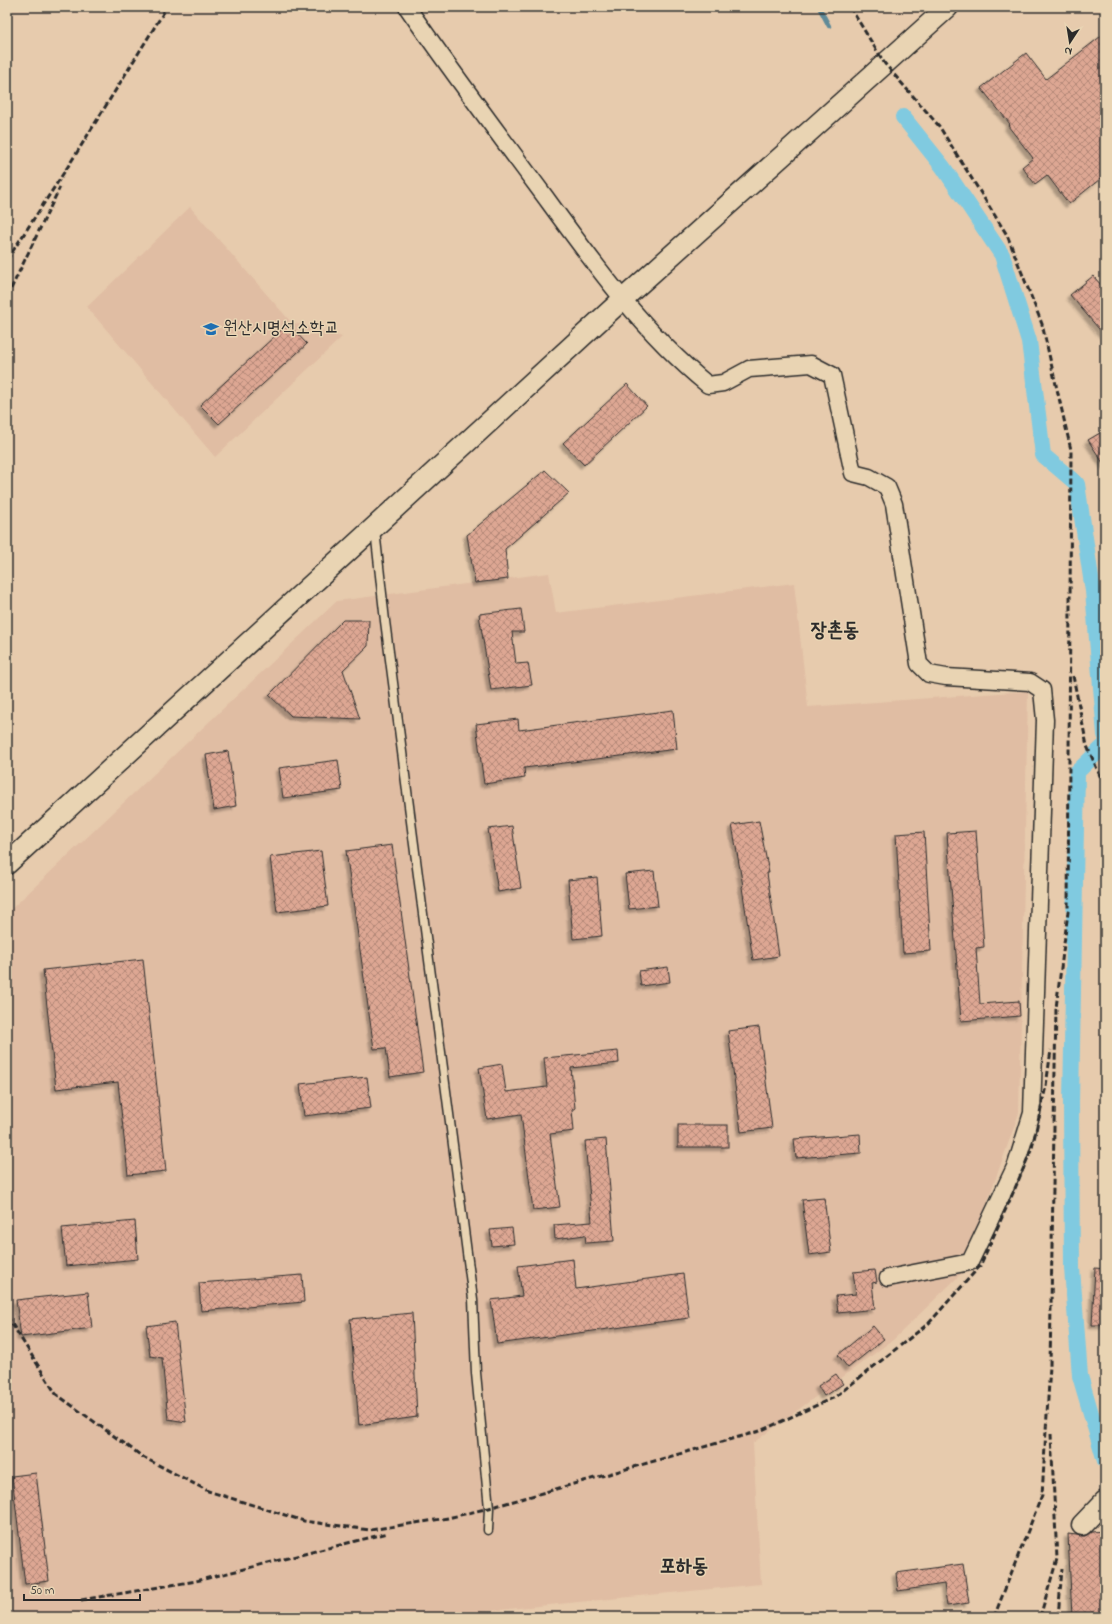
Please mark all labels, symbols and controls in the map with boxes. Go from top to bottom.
north arrow [1050,22,1090,62]
text: N [1063,42,1073,59]
place label: 원산시명석소학교 [223,316,339,342]
school or university icon: 원산시명석소학교 [202,320,220,338]
district label: 장촌동 [811,617,859,646]
district label: 포하동 [660,1553,708,1582]
scale bar [24,1576,140,1602]
text: 50 m [30,1582,54,1600]

